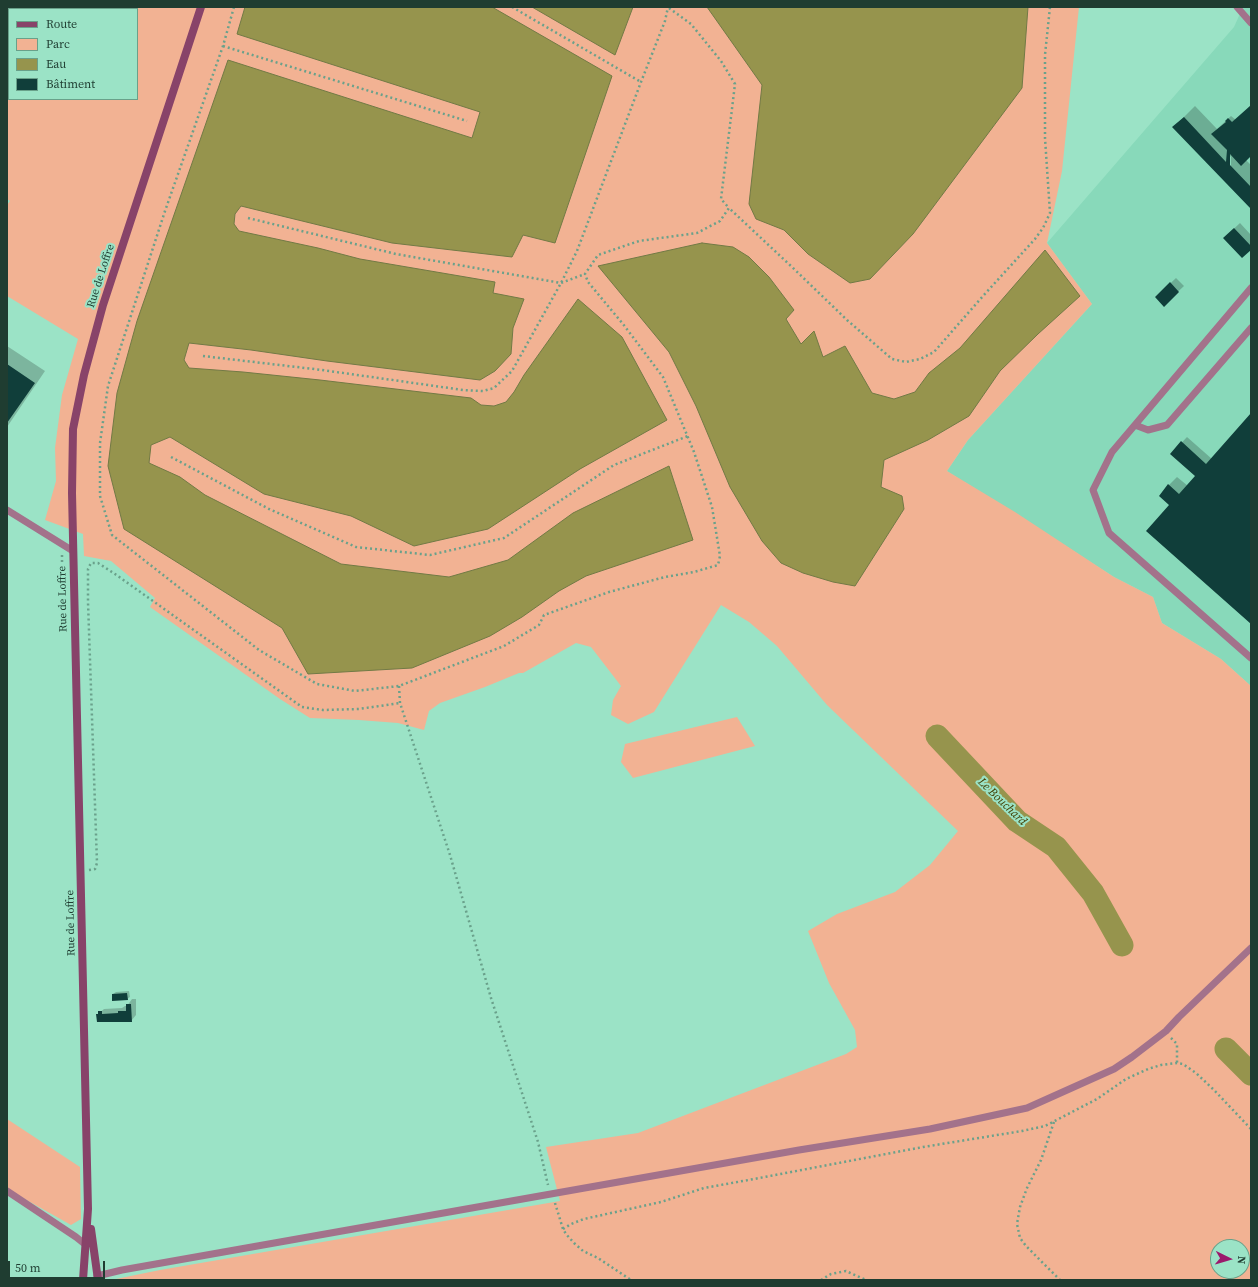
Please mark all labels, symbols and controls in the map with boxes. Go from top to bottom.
legend [8,8,138,100]
text: Route [46,16,77,32]
text: Parc [46,36,70,52]
text: Eau [46,56,66,72]
text: Bâtiment [46,76,95,92]
street label: Rue de Loffre [85,243,117,309]
street label: Rue de Loffre [56,566,70,632]
water label: Le Bouchard [975,775,1029,829]
street label: Rue de Loffre [64,890,78,956]
north arrow [1210,1239,1250,1279]
scale bar [10,1253,107,1279]
text: N [1234,1255,1249,1265]
text: 50 m [15,1260,41,1276]

